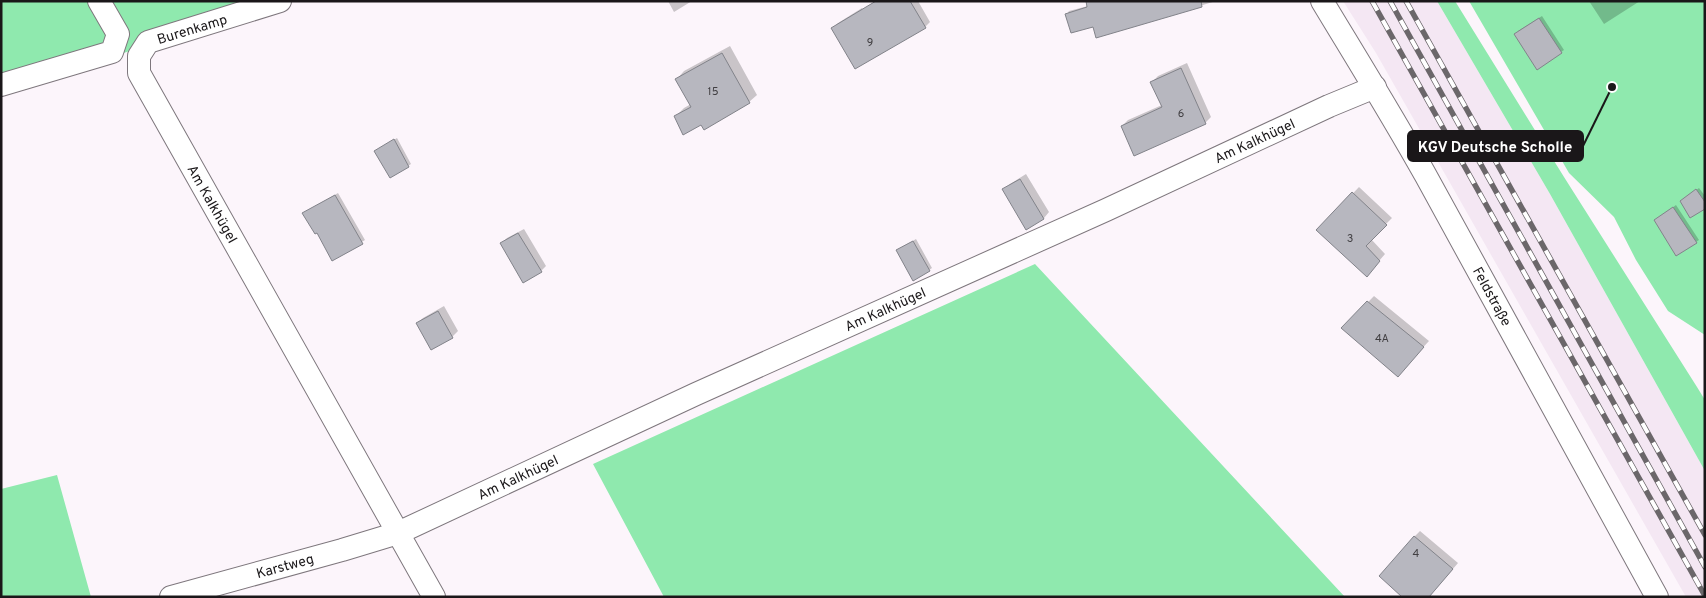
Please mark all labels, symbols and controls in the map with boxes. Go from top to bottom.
street label: Burenkamp [155,12,230,49]
house number: 9 [867,36,873,50]
house number: 15 [708,85,719,99]
house number: 6 [1178,107,1184,121]
street label: Am Kalkhügel [1212,116,1298,168]
callout: KGV Deutsche Scholle [1408,131,1583,161]
text: KGV Deutsche Scholle [1418,139,1572,158]
street label: Am Kalkhügel [183,162,240,247]
house number: 3 [1347,232,1353,246]
street label: Feldstraße [1468,265,1514,330]
street label: Am Kalkhügel [843,285,929,336]
house number: 4A [1375,332,1389,346]
street label: Am Kalkhügel [475,452,561,505]
house number: 4 [1413,547,1420,561]
street label: Karstweg [255,551,316,583]

